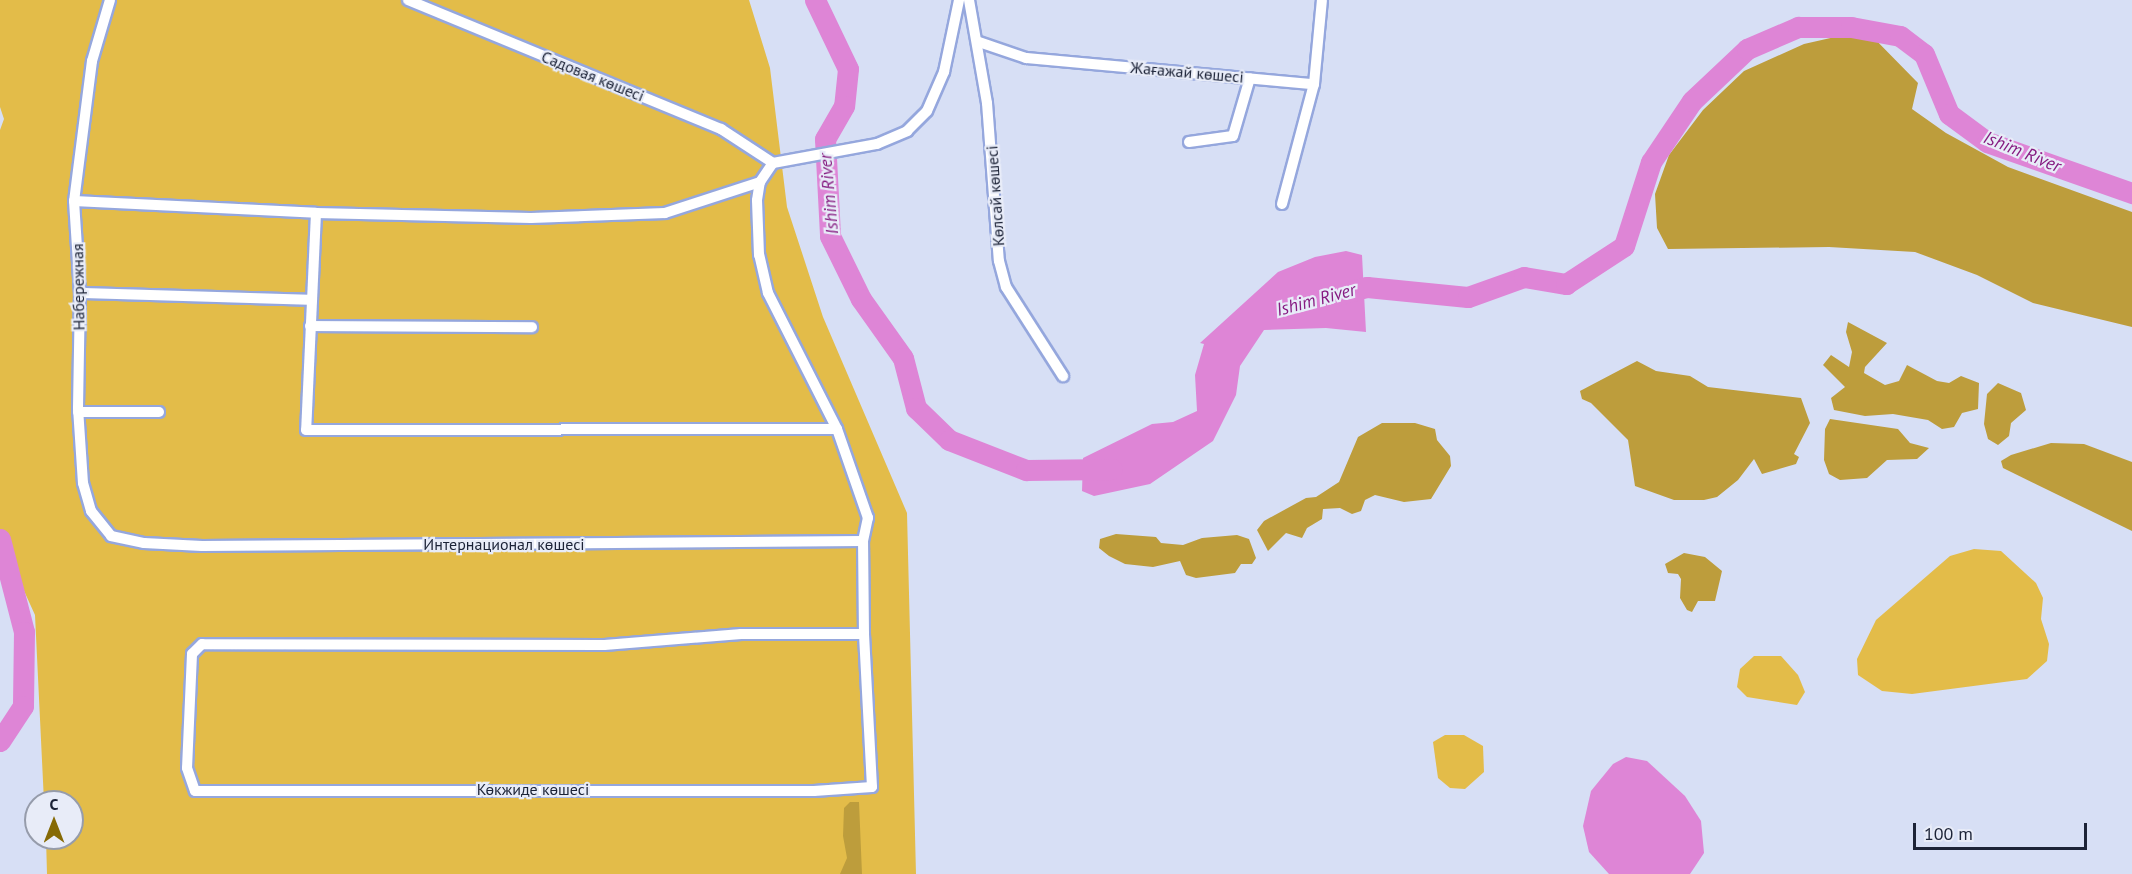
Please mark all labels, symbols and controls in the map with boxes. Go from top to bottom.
street label: Садовая көшесі [539,47,647,105]
street label: Жағажай көшесі [1130,57,1244,87]
water label: Ishim River [1980,127,2064,177]
street label: Көлсай көшесі [982,145,1008,247]
water label: Ishim River [815,153,843,235]
street label: Набережная [68,243,88,331]
water label: Ishim River [1274,279,1358,321]
street label: Интернационал көшесі [423,534,585,554]
street label: Көкжиде көшесі [477,779,589,799]
north arrow [24,790,84,850]
text: С [50,794,58,814]
scale bar [1916,811,2090,849]
text: 100 m [1924,822,1973,845]

